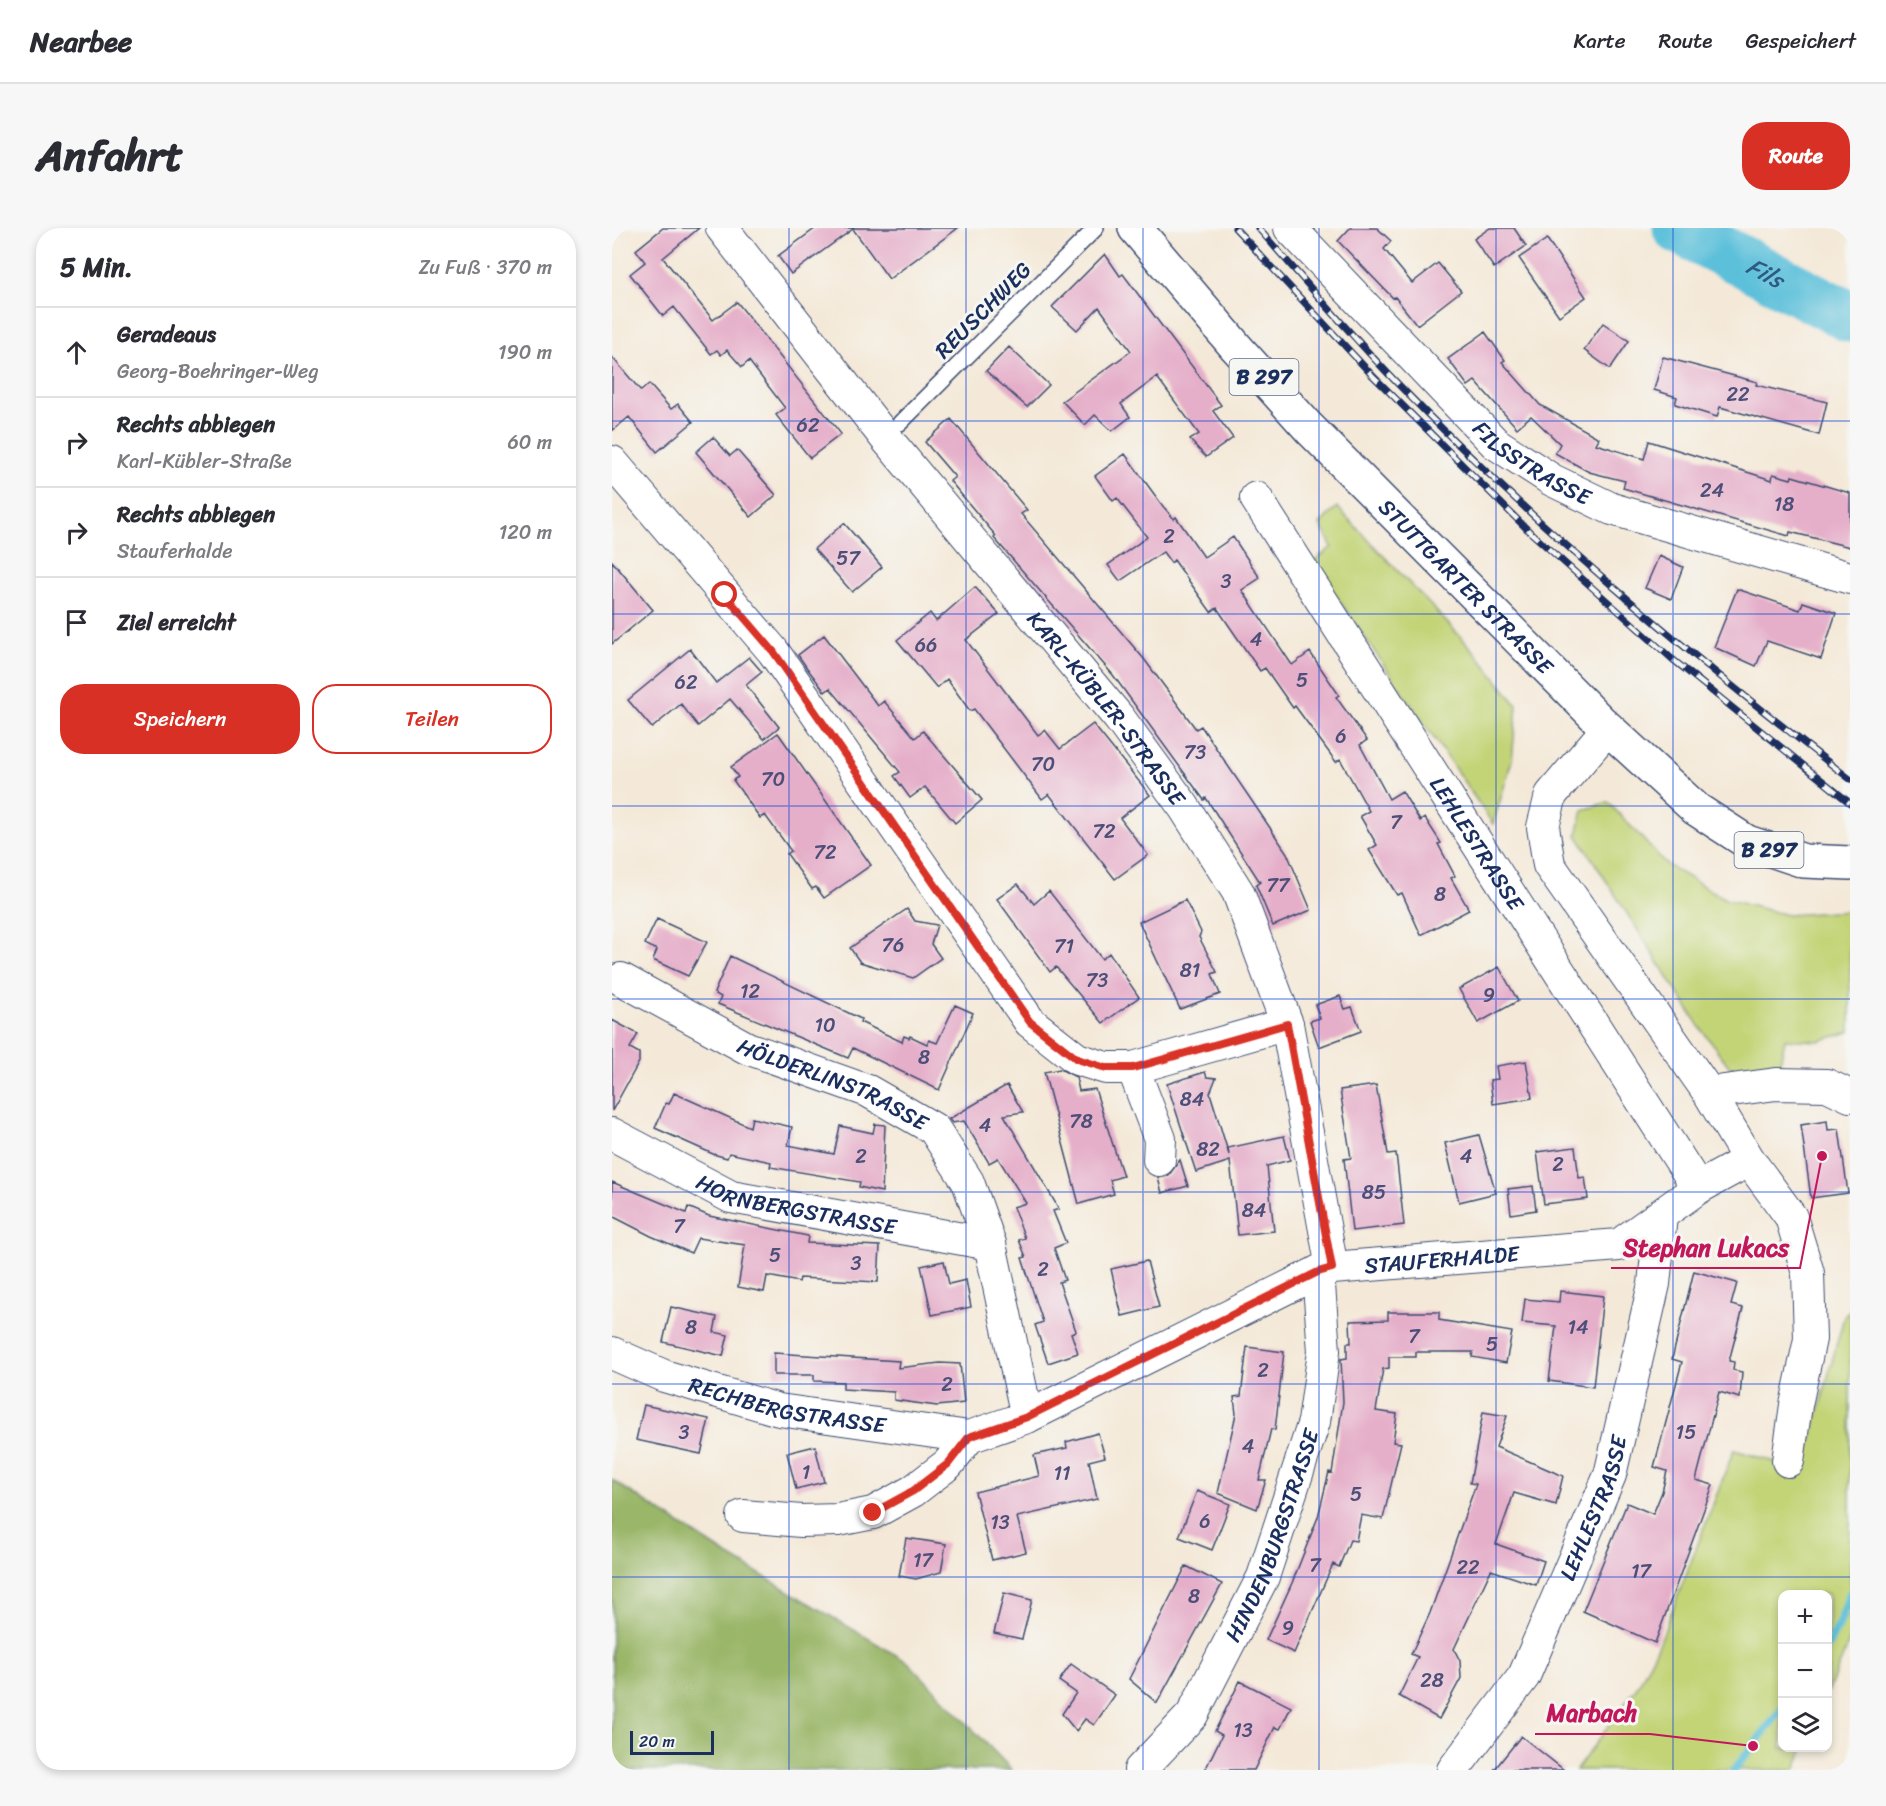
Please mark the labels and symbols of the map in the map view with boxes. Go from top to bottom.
water label: Fils [1739,246,1794,302]
street label: REUSCHWEG [925,252,1041,368]
road number: B 297 [1230,359,1298,395]
house number: 22 [1726,377,1750,412]
house number: 62 [797,408,820,443]
street label: FILSSTRASSE [1463,411,1600,516]
house number: 24 [1700,473,1724,508]
house number: 18 [1774,487,1794,522]
street label: STUTTGARTER STRASSE [1369,489,1564,685]
house number: 2 [1163,519,1175,554]
house number: 57 [836,541,861,576]
house number: 3 [1221,564,1232,599]
route start [711,581,737,607]
street label: KARL-KÜBLER-STRASSE [1017,601,1197,815]
house number: 4 [1250,622,1262,657]
house number: 66 [915,628,937,663]
house number: 5 [1296,663,1308,698]
house number: 62 [675,665,698,700]
house number: 6 [1335,719,1347,754]
house number: 73 [1184,735,1206,770]
house number: 70 [1031,747,1055,782]
house number: 70 [761,762,785,797]
street label: LEHLESTRASSE [1419,768,1536,920]
house number: 7 [1390,805,1403,840]
house number: 72 [1093,814,1116,849]
road number: B 297 [1734,832,1804,868]
house number: 72 [814,835,837,870]
house number: 77 [1267,868,1291,903]
house number: 8 [1434,877,1446,912]
house number: 76 [882,928,904,963]
house number: 71 [1054,929,1074,964]
house number: 81 [1180,953,1200,988]
house number: 73 [1086,963,1108,998]
house number: 12 [740,974,761,1009]
house number: 9 [1483,978,1495,1013]
house number: 10 [814,1008,836,1043]
street label: HÖLDERLINSTRASSE [730,1027,937,1142]
house number: 8 [918,1040,930,1075]
house number: 84 [1180,1082,1204,1117]
house number: 78 [1069,1104,1093,1139]
house number: 4 [979,1108,991,1143]
house number: 82 [1196,1132,1220,1167]
house number: 2 [855,1139,867,1174]
house number: 4 [1460,1139,1472,1174]
house number: 2 [1552,1147,1564,1182]
street label: HORNBERGSTRASSE [689,1162,901,1246]
house number: 85 [1362,1175,1386,1210]
house number: 84 [1242,1193,1266,1228]
house number: 7 [673,1209,686,1244]
callout: Stephan Lukacs [1611,1226,1800,1268]
text: Stephan Lukacs [1622,1227,1790,1269]
street label: STAUFERHALDE [1363,1233,1522,1285]
house number: 5 [769,1238,781,1273]
house number: 3 [851,1246,862,1281]
house number: 2 [1037,1252,1049,1287]
house number: 8 [685,1310,697,1345]
house number: 14 [1567,1310,1589,1345]
house number: 7 [1408,1319,1421,1354]
house number: 5 [1486,1327,1498,1362]
house number: 2 [1257,1353,1269,1388]
street label: RECHBERGSTRASSE [684,1365,890,1445]
house number: 2 [941,1367,953,1402]
house number: 3 [679,1415,690,1450]
house number: 15 [1676,1415,1696,1450]
street label: HINDENBURGSTRASSE [1213,1422,1331,1649]
house number: 4 [1242,1429,1254,1464]
street label: LEHLESTRASSE [1548,1430,1638,1587]
house number: 1 [802,1455,810,1490]
house number: 11 [1053,1456,1071,1491]
house number: 5 [1350,1477,1362,1512]
route end [859,1499,885,1525]
house number: 6 [1199,1504,1211,1539]
house number: 13 [990,1505,1010,1540]
house number: 17 [913,1543,935,1578]
house number: 7 [1309,1548,1322,1583]
house number: 22 [1456,1550,1480,1585]
house number: 17 [1631,1554,1653,1589]
house number: 8 [1188,1579,1200,1614]
house number: 9 [1282,1611,1294,1646]
house number: 28 [1420,1663,1444,1698]
callout: Marbach [1535,1692,1650,1734]
text: Marbach [1546,1692,1638,1734]
house number: 13 [1233,1713,1253,1748]
scale bar [630,1728,714,1756]

